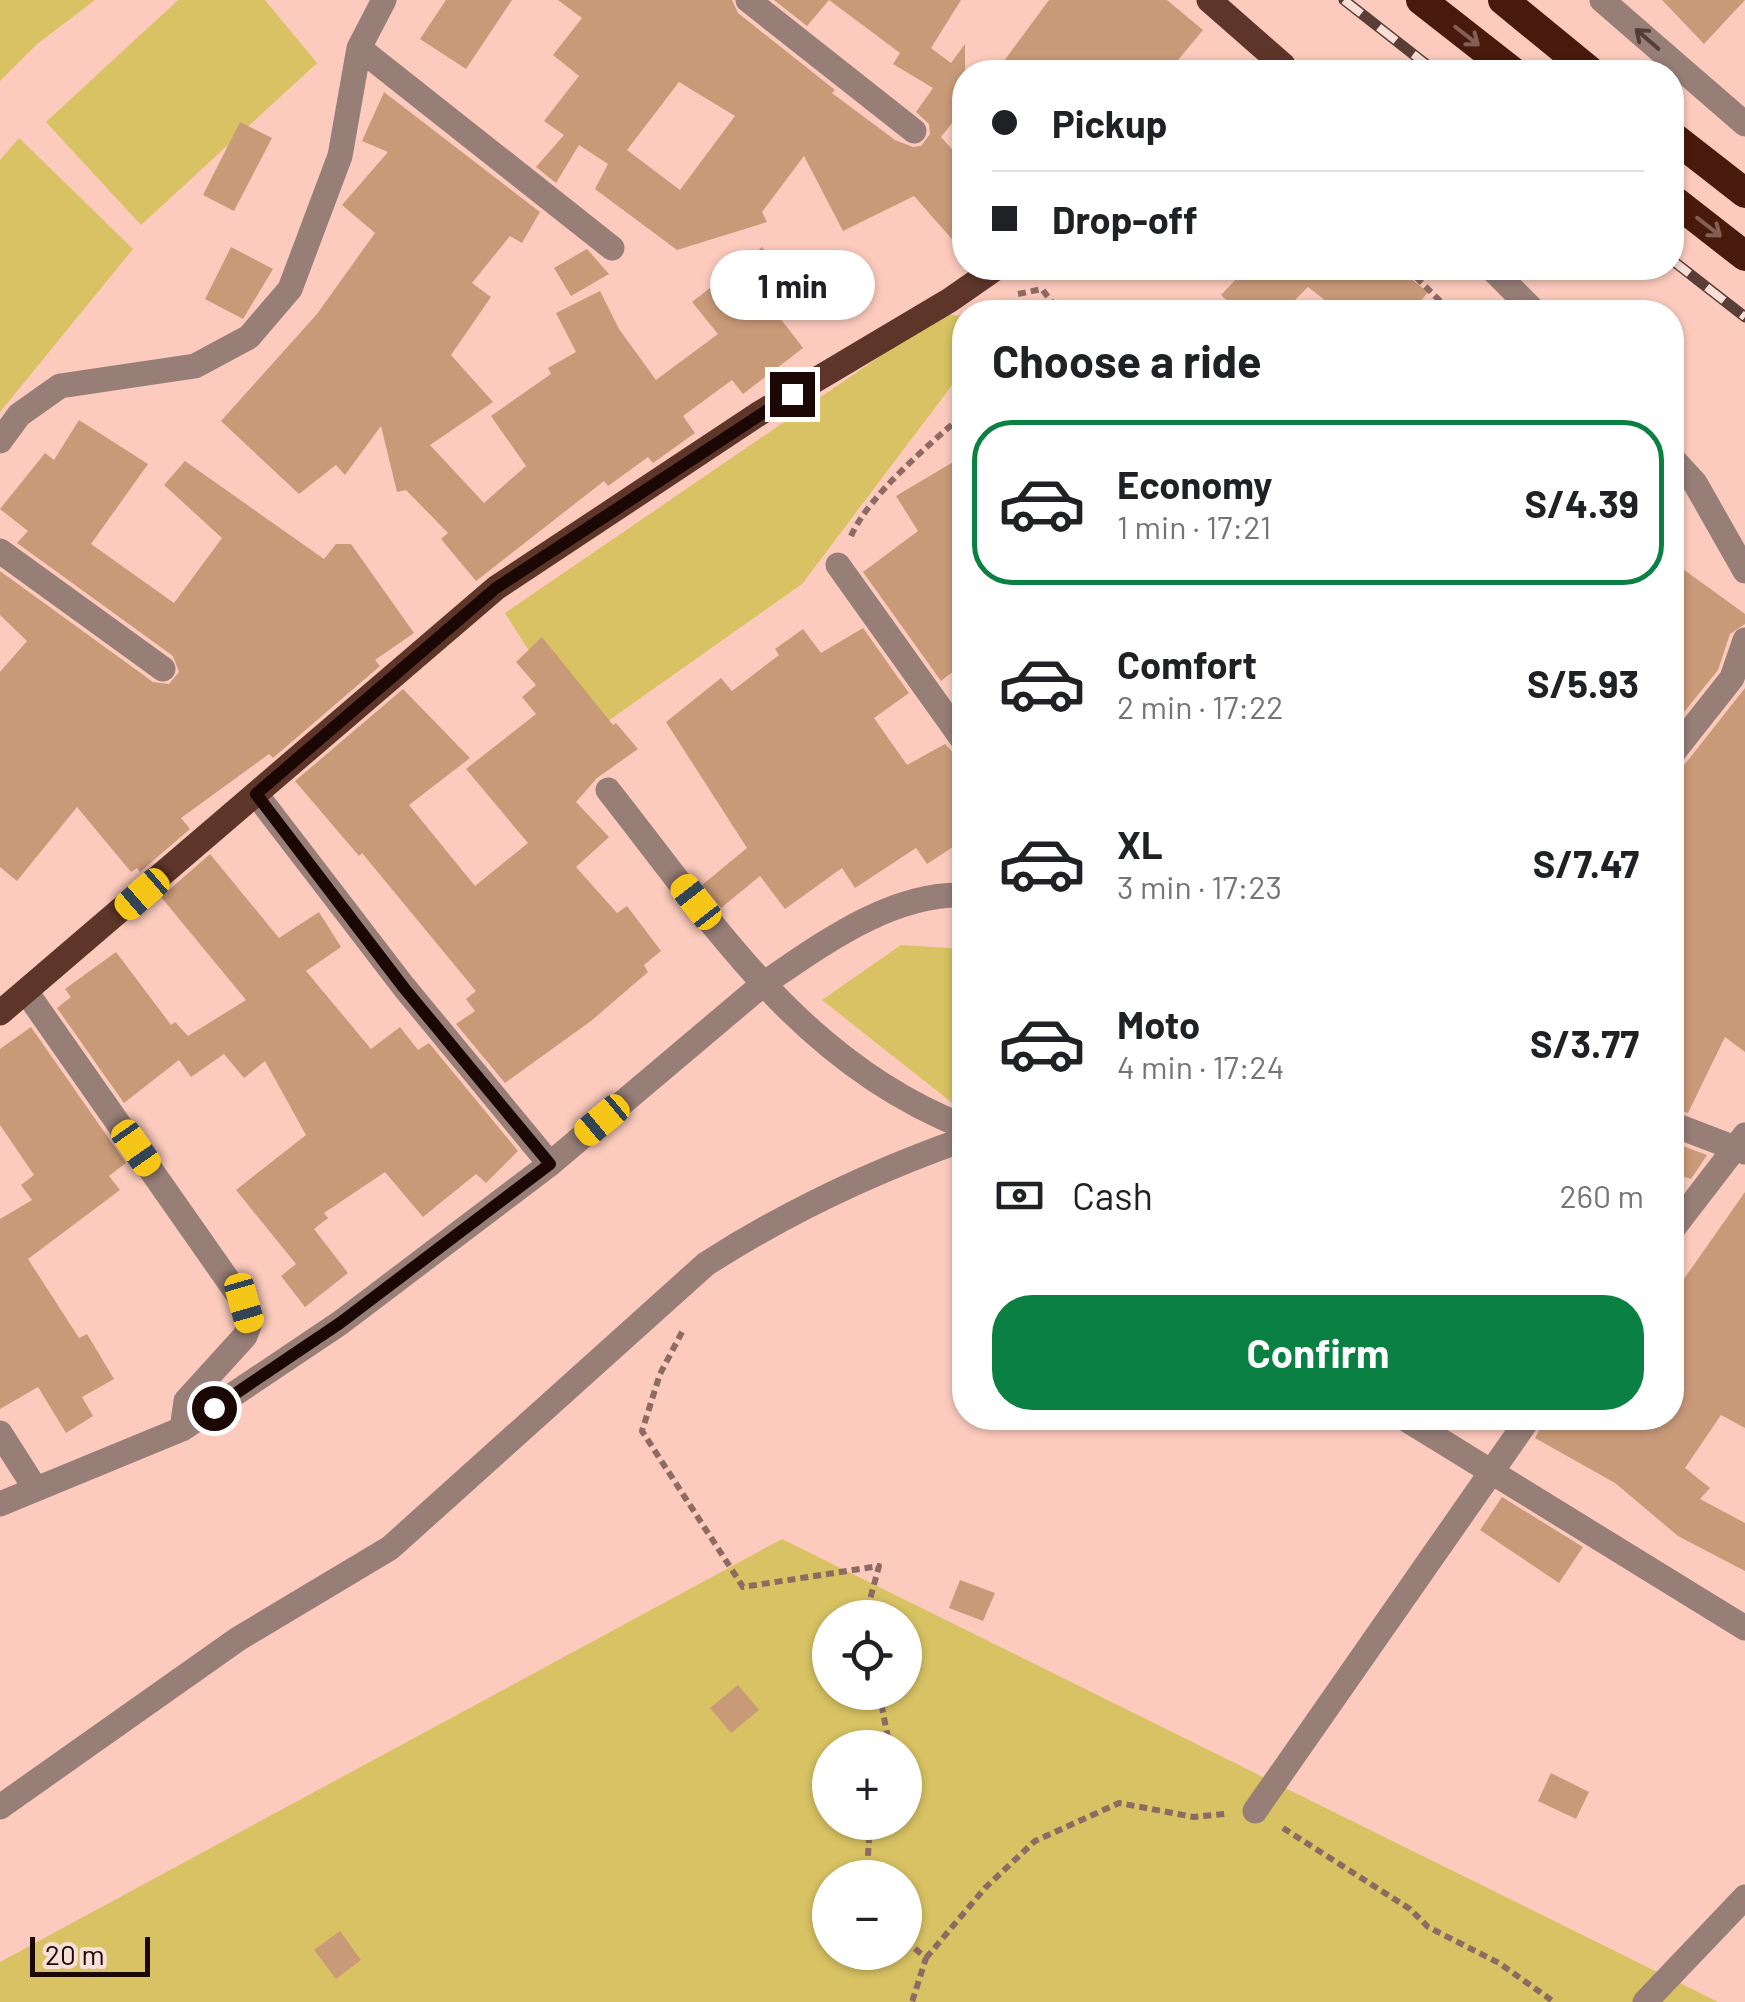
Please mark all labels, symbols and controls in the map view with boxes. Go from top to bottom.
one-way arrow [1453,25,1479,47]
one-way arrow [1635,27,1660,50]
text: Pickup [1052,100,1167,146]
text: Drop-off [1052,196,1198,242]
one-way arrow [1695,216,1722,237]
callout: 1 min [710,249,874,319]
text: 1 min [757,266,828,304]
text: Choose a ride [992,333,1262,387]
route end [770,372,815,417]
icon: car [997,458,1087,548]
text: Economy [1117,461,1272,507]
text: S/4.39 [1524,480,1639,526]
text: 1 min · 17:21 [1117,507,1271,545]
icon: car [997,638,1087,728]
text: Comfort [1117,641,1257,687]
text: S/5.93 [1527,660,1639,706]
text: 2 min · 17:22 [1117,687,1283,725]
icon: car [997,818,1087,908]
text: XL [1117,821,1163,867]
text: S/7.47 [1533,840,1639,886]
car [110,863,174,925]
text: 3 min · 17:23 [1117,867,1282,905]
car [666,869,726,935]
icon: car [997,998,1087,1088]
text: Moto [1117,1001,1200,1047]
text: S/3.77 [1530,1020,1639,1066]
text: 4 min · 17:24 [1117,1047,1284,1085]
car [569,1089,635,1151]
car [107,1115,165,1181]
icon: cash [992,1168,1047,1223]
text: Cash [1072,1172,1153,1218]
text: 260 m [1559,1176,1644,1214]
car [221,1270,267,1336]
button: Confirm [992,1295,1644,1410]
route start [192,1386,237,1431]
map controls [812,1600,922,1970]
button: locate [812,1600,922,1710]
button: + [812,1730,922,1840]
button: − [812,1860,922,1970]
scale bar [30,1932,150,1976]
text: 20 m [45,1937,105,1971]

